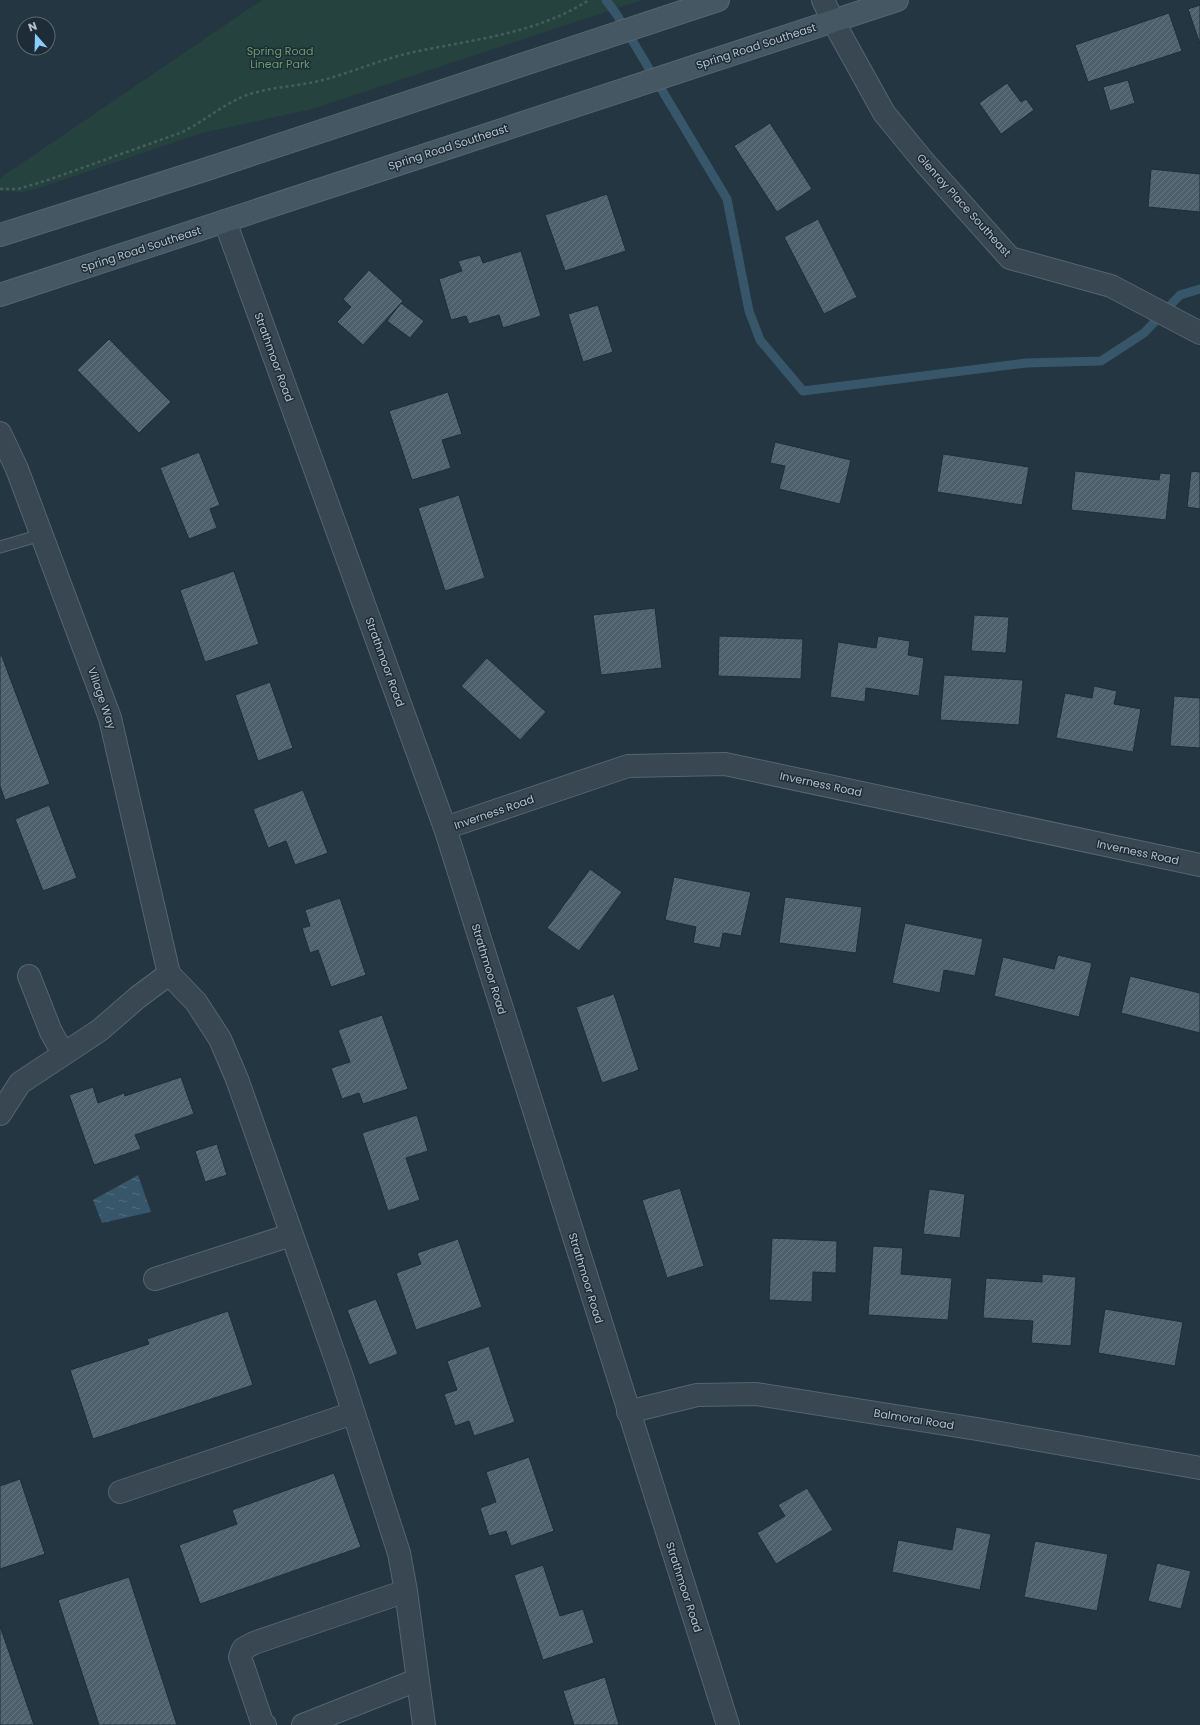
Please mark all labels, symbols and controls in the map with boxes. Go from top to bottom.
north arrow [16,16,56,56]
text: N [26,18,39,36]
street label: Spring Road Southeast [694,19,818,73]
park label: Spring Road Linear Park [247,43,313,72]
street label: Spring Road Southeast [386,120,510,174]
street label: Glenroy Place Southeast [913,150,1015,260]
street label: Spring Road Southeast [79,222,203,276]
street label: Strathmoor Road [250,310,298,404]
street label: Strathmoor Road [361,615,409,709]
street label: Village Way [84,665,120,732]
street label: Inverness Road [778,767,864,801]
street label: Inverness Road [452,791,536,833]
street label: Inverness Road [1095,835,1181,869]
street label: Strathmoor Road [468,922,510,1016]
street label: Strathmoor Road [565,1231,607,1325]
street label: Balmoral Road [873,1405,955,1433]
street label: Strathmoor Road [662,1540,706,1634]

